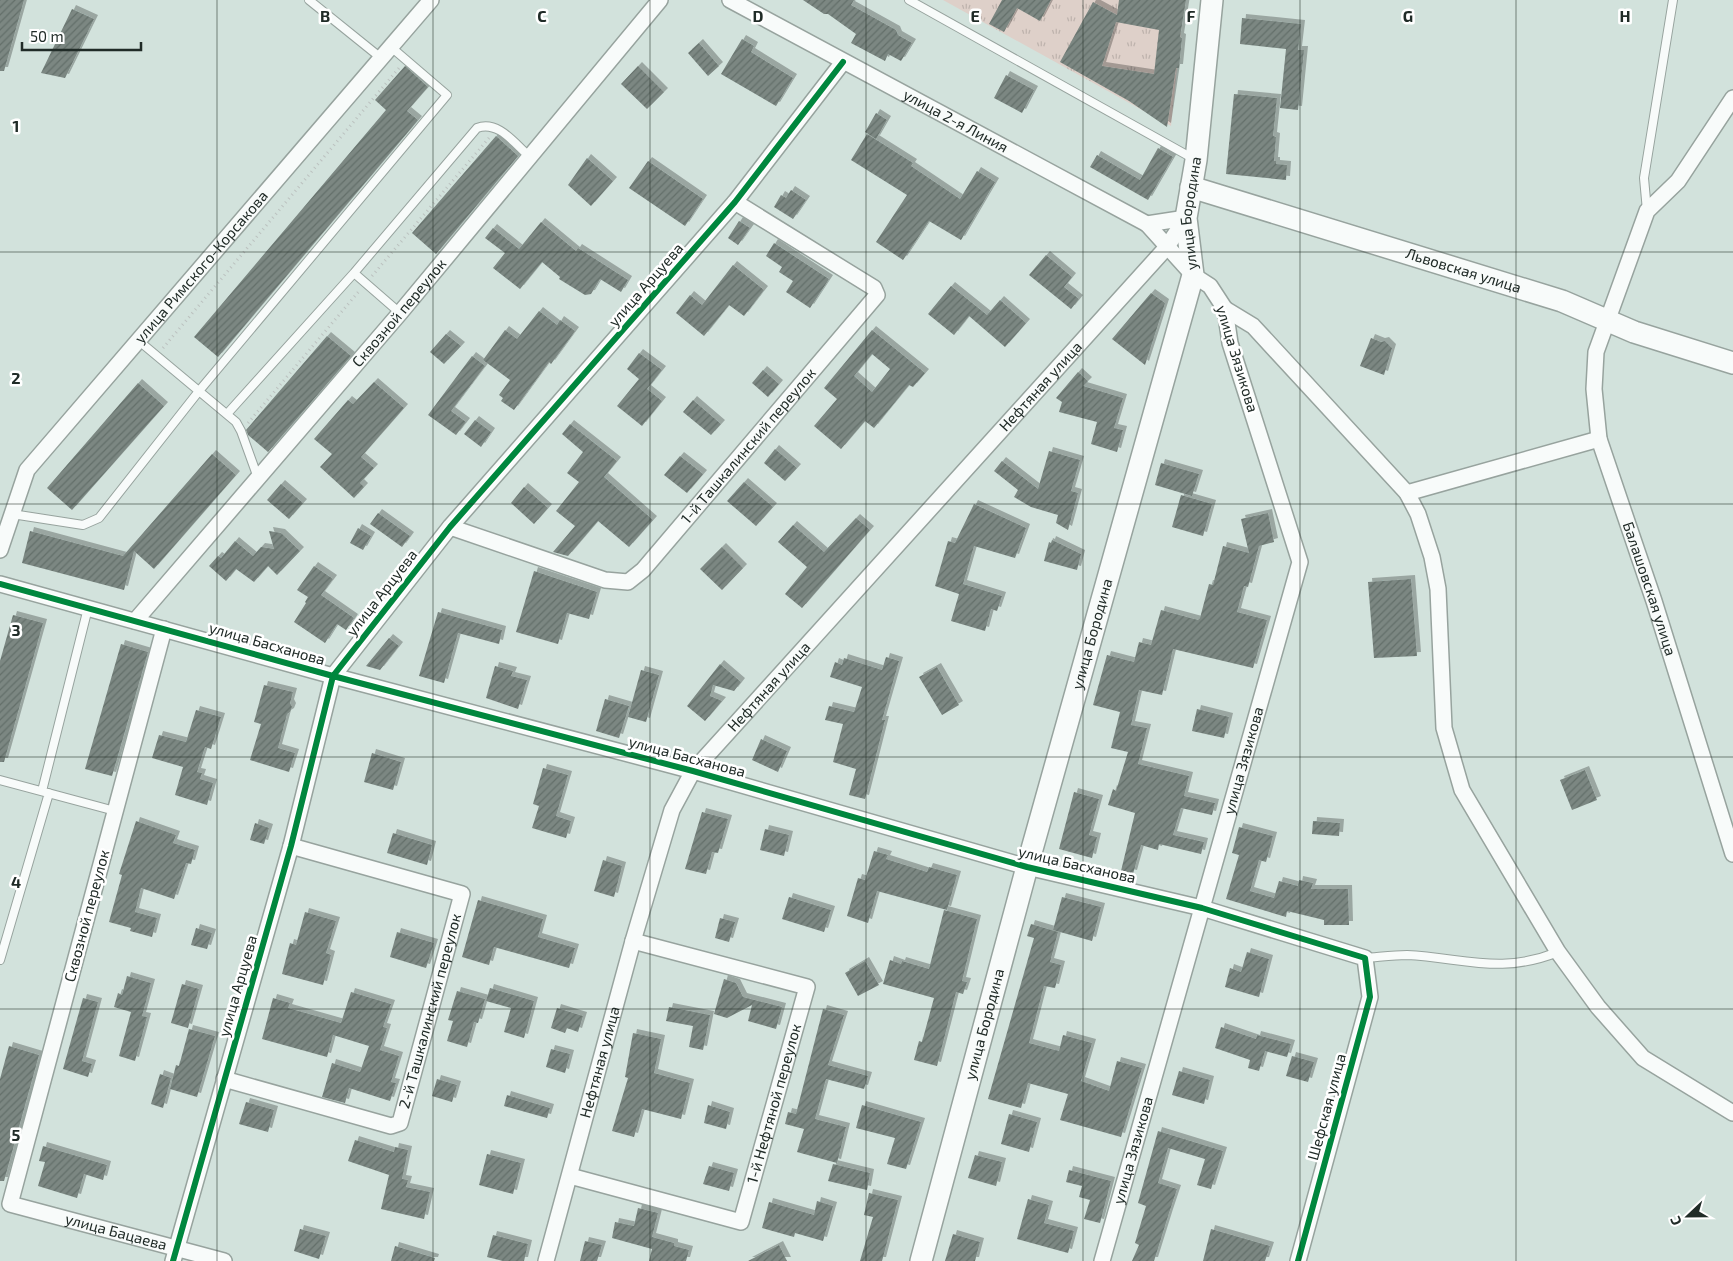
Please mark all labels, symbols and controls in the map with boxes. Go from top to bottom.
text: B [320,6,330,25]
text: C [537,6,547,25]
text: D [753,6,764,25]
text: E [970,6,980,25]
text: F [1187,6,1196,25]
text: G [1403,6,1413,25]
text: H [1619,6,1631,25]
scale bar [22,20,141,52]
text: 50 m [30,27,64,45]
street label: улица 2-я Линия [900,85,1011,156]
text: 1 [13,116,19,135]
street label: улица Бородина [1176,155,1204,271]
street label: улица Римского-Корсакова [130,187,271,347]
street label: улица Арцуева [604,239,687,330]
street label: Львовская улица [1404,244,1524,296]
street label: Сквозной переулок [348,254,450,370]
street label: улица Зязикова [1212,303,1263,415]
street label: Нефтяная улица [995,337,1085,434]
street label: 1-й Ташкалинский переулок [677,364,819,527]
text: 2 [11,368,21,387]
street label: Балашовская улица [1620,519,1681,658]
street label: улица Арцуева [342,546,421,640]
street label: улица Бородина [1067,576,1116,692]
street label: улица Басханова [207,618,327,669]
text: 3 [11,620,21,639]
street label: Нефтяная улица [723,638,814,735]
street label: улица Зязикова [1219,704,1267,817]
street label: улица Басханова [627,732,748,781]
street label: улица Басханова [1016,842,1138,887]
street label: Сквозной переулок [60,848,113,984]
text: 4 [11,872,21,891]
street label: 2-й Ташкалинский переулок [394,911,464,1110]
street label: улица Арцуева [214,933,261,1039]
street label: улица Бородина [960,966,1007,1082]
street label: Нефтяная улица [575,1004,623,1120]
street label: 1-й Нефтяной переулок [742,1022,804,1185]
street label: Шефская улица [1303,1051,1350,1162]
street label: улица Зязикова [1109,1094,1156,1206]
text: 5 [12,1125,21,1144]
north arrow [1663,1191,1713,1241]
street label: улица Бацаева [63,1209,169,1253]
text: С [1666,1214,1685,1228]

